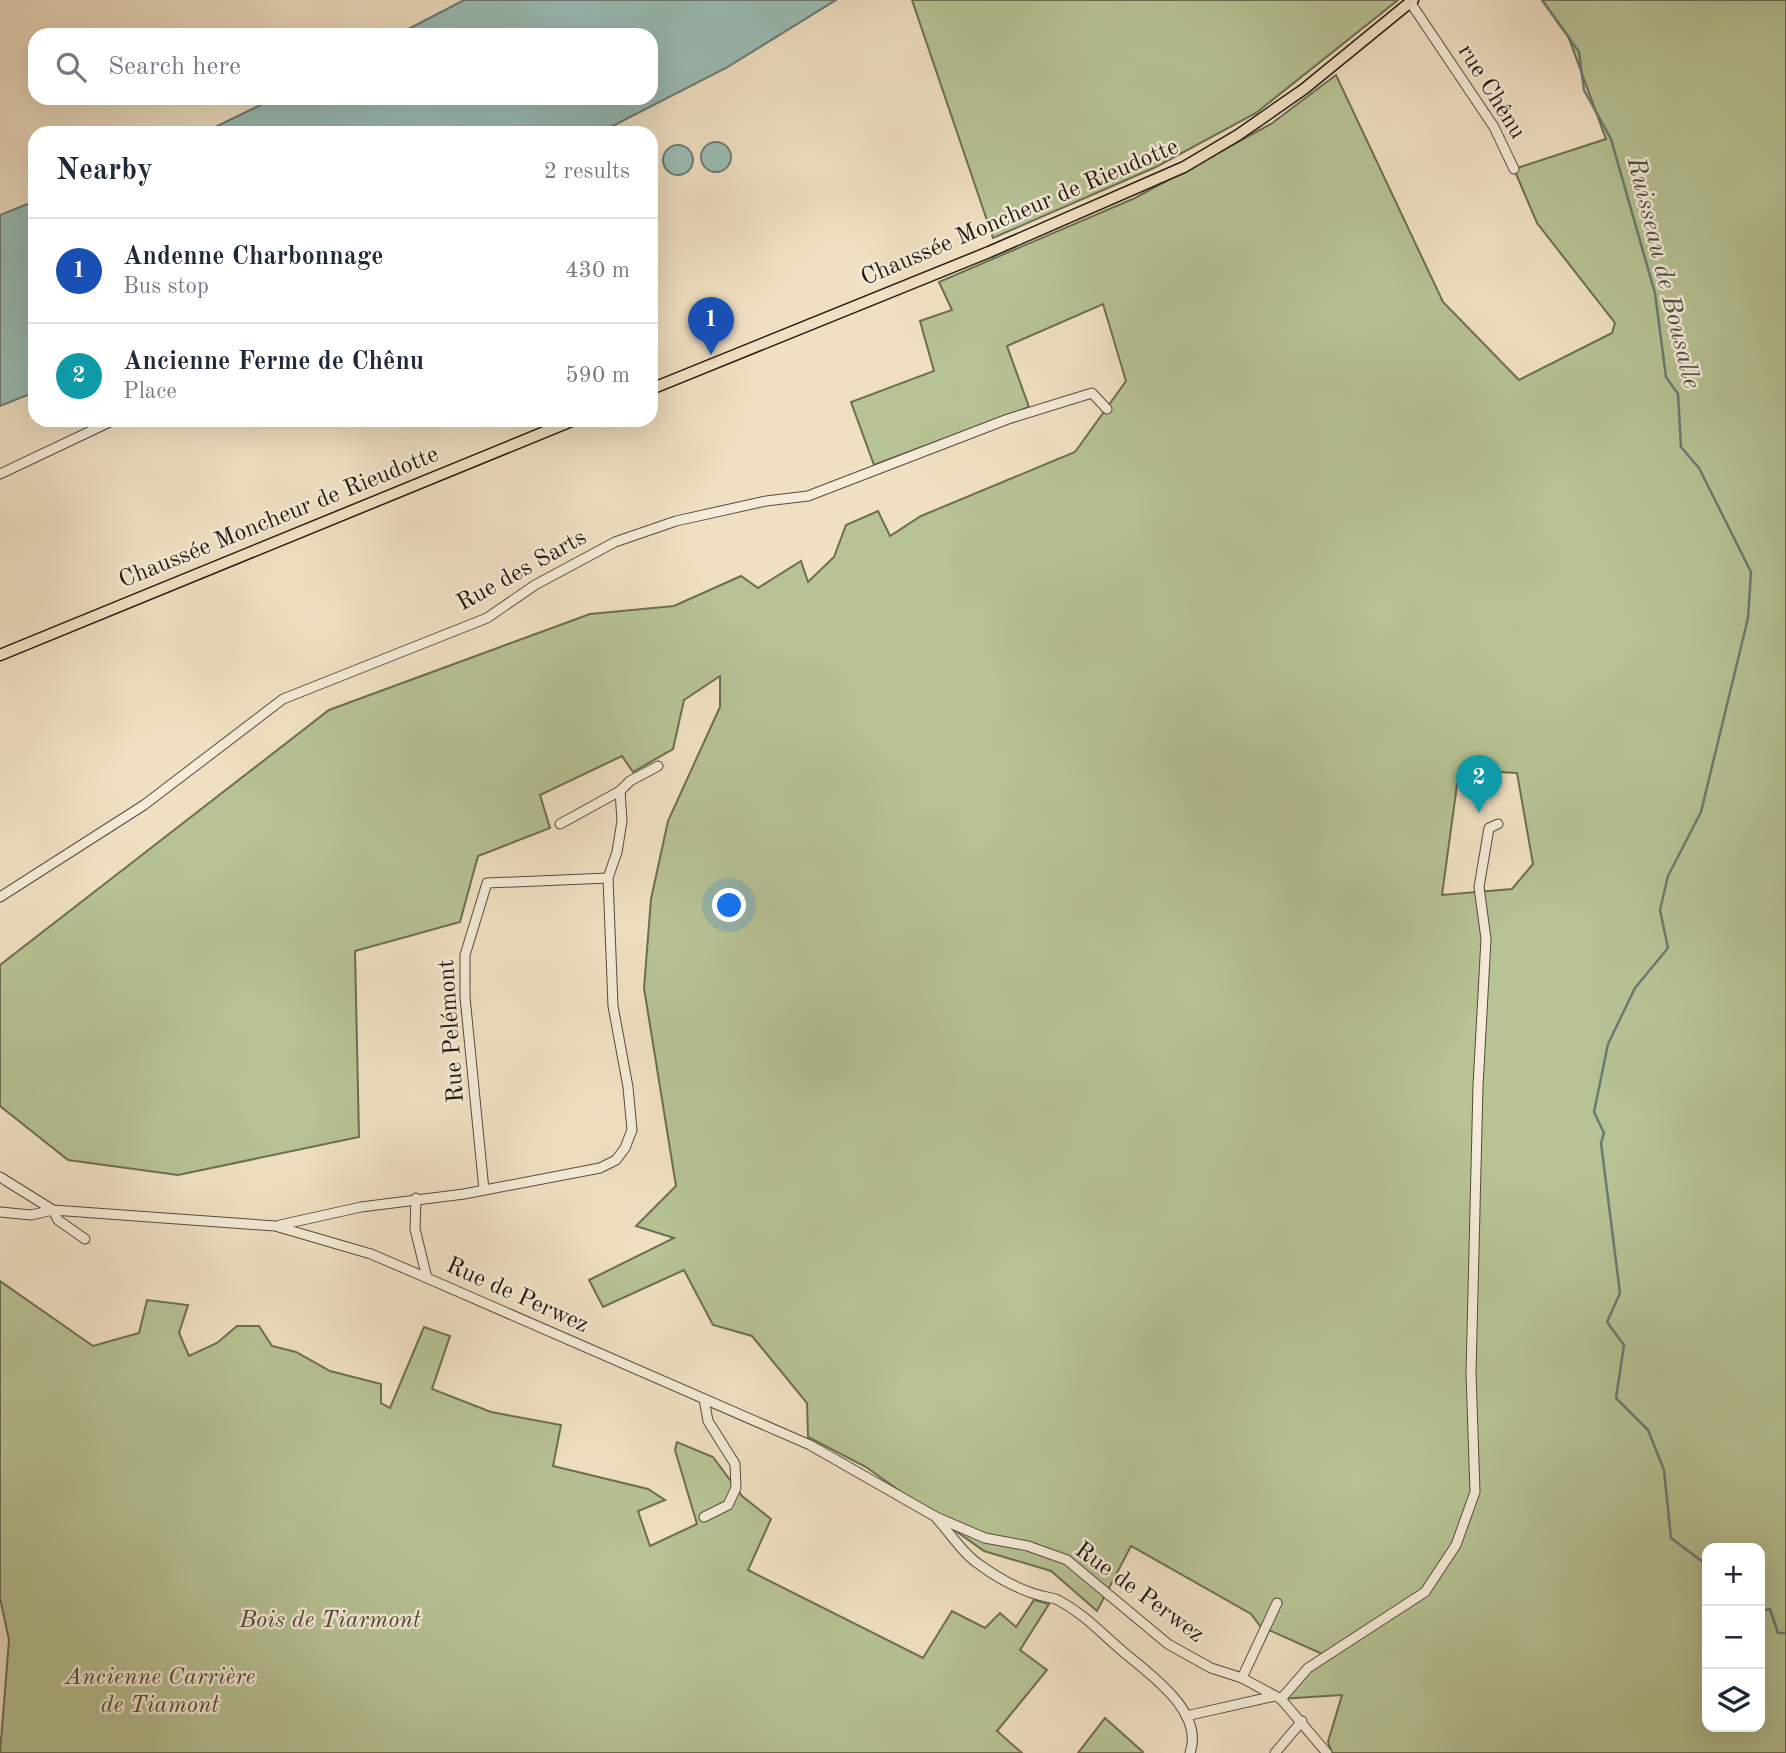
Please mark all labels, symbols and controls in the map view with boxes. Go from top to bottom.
search box [28,28,658,105]
street label: rue Chênu [1453,41,1529,144]
icon: search [52,48,90,86]
text: Search here [108,54,241,80]
street label: Chaussée Moncheur de Rieudotte [858,135,1182,291]
water label: Ruisseau de Bousalle [1621,153,1704,392]
text: Nearby [56,156,153,186]
text: 2 results [544,160,630,183]
text: Andenne Charbonnage [123,244,384,270]
text: 1 [72,259,86,282]
text: 430 m [565,259,630,282]
text: Bus stop [123,275,209,298]
pin: 1 [688,297,734,355]
text: Ancienne Ferme de Chênu [123,349,424,375]
text: 2 [72,364,86,387]
text: 590 m [565,364,630,387]
text: Place [123,380,177,403]
street label: Chaussée Moncheur de Rieudotte [116,443,442,593]
street label: Rue des Sarts [453,526,591,616]
pin: 2 [1456,755,1502,813]
your location [712,888,746,922]
street label: Rue Pelémont [435,958,469,1104]
street label: Rue de Perwez [442,1254,592,1338]
street label: Rue de Perwez [1070,1538,1208,1648]
map controls [1702,1543,1765,1732]
button: + [1702,1543,1765,1606]
button: − [1702,1606,1765,1669]
park label: Bois de Tiarmont [238,1609,421,1633]
park label: Ancienne Carrière de Tiamont [63,1666,256,1718]
button: layers [1702,1669,1765,1732]

